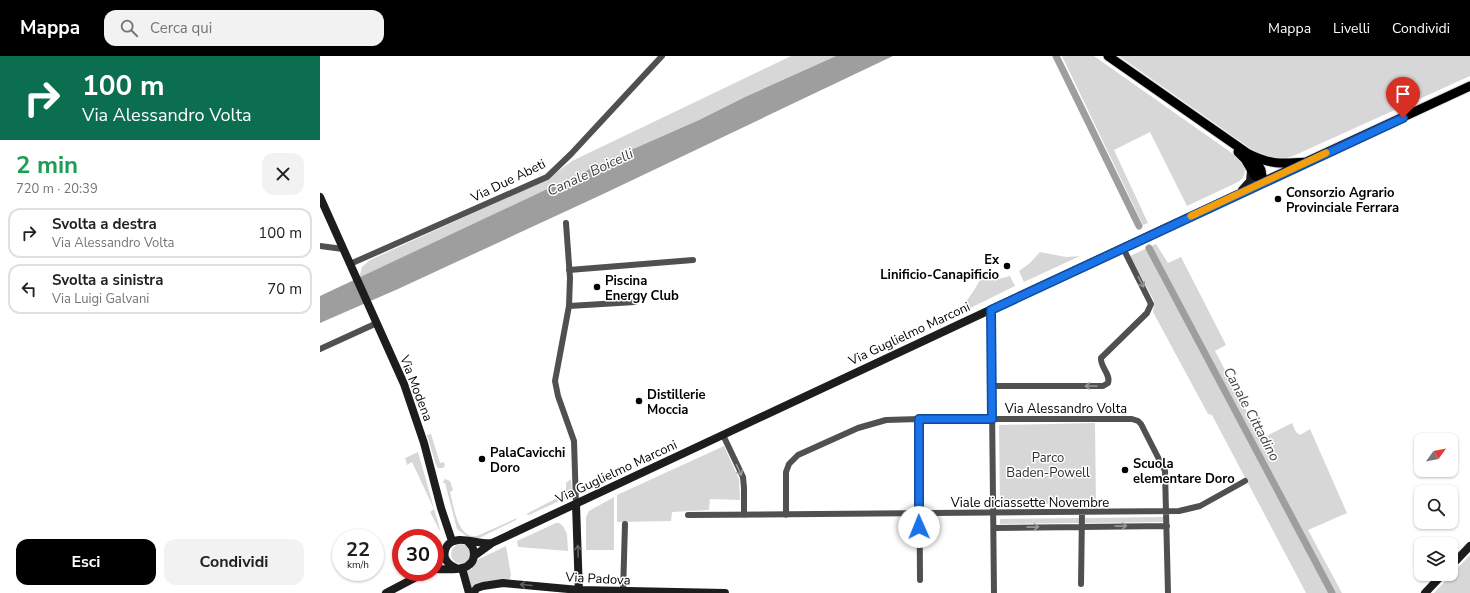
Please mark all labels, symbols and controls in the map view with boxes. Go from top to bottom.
search box [104,10,384,46]
text: Mappa [20,15,80,41]
icon: search [118,17,140,39]
text: Cerca qui [150,18,212,38]
text: Mappa [1268,19,1311,38]
text: Livelli [1333,19,1370,38]
text: Condividi [1392,19,1450,38]
text: 100 m [82,67,165,105]
icon: right [16,72,68,124]
pin [1386,77,1420,118]
icon: arrive [1392,83,1414,105]
text: Via Alessandro Volta [82,103,252,127]
water label: Canale Boicelli [544,144,637,201]
text: 2 min [16,149,78,181]
button: close [262,153,304,195]
street label: Via Due Abeti [467,155,549,207]
text: 720 m · 20:39 [16,180,98,198]
place label: Consorzio Agrario Provinciale Ferrara [1286,184,1399,217]
marker: Consorzio Agrario Provinciale Ferrara [1273,194,1283,204]
text: Svolta a destra [52,214,157,234]
icon: right [18,222,40,244]
text: 100 m [258,223,302,243]
text: Via Alessandro Volta [52,234,174,252]
place label: Ex Linificio-Canapificio [880,251,1000,284]
marker: Ex Linificio-Canapificio [1002,261,1012,271]
text: Svolta a sinistra [52,270,163,290]
place label: Piscina Energy Club [605,272,679,305]
one-way arrow [1138,276,1145,288]
icon: left [18,278,40,300]
text: 70 m [267,279,302,299]
marker: Piscina Energy Club [592,282,602,292]
text: Via Luigi Galvani [52,290,149,308]
street label: Via Guglielmo Marconi [845,298,973,370]
street label: Via Modena [395,352,437,424]
water label: Canale Cittadino [1219,364,1284,465]
one-way arrow [1085,382,1098,390]
place label: Distillerie Moccia [647,386,706,419]
marker: Distillerie Moccia [634,396,644,406]
street label: Via Alessandro Volta [1004,400,1127,418]
north arrow [1414,433,1458,477]
map controls [1414,433,1458,581]
street label: Via Guglielmo Marconi [552,436,680,508]
place label: PalaCavicchi Doro [490,444,565,477]
park label: Parco Baden-Powell [1006,449,1090,482]
marker: PalaCavicchi Doro [477,454,487,464]
place label: Scuola elementare Doro [1133,455,1235,488]
one-way arrow [736,464,743,476]
marker: Scuola elementare Doro [1120,465,1130,475]
button: search [1414,485,1458,529]
street label: Viale diciassette Novembre [950,494,1109,512]
position arrow [898,506,940,548]
one-way arrow [1114,522,1127,530]
one-way arrow [1026,523,1039,531]
speed limit sign: 30 [392,529,444,581]
text: 22 [346,536,370,563]
button: layers [1414,537,1458,581]
button: Esci [16,539,156,585]
button: Condividi [164,539,304,585]
one-way arrow [574,545,581,558]
text: km/h [347,558,369,572]
street label: Via Padova [564,568,631,590]
one-way arrow [520,581,533,588]

